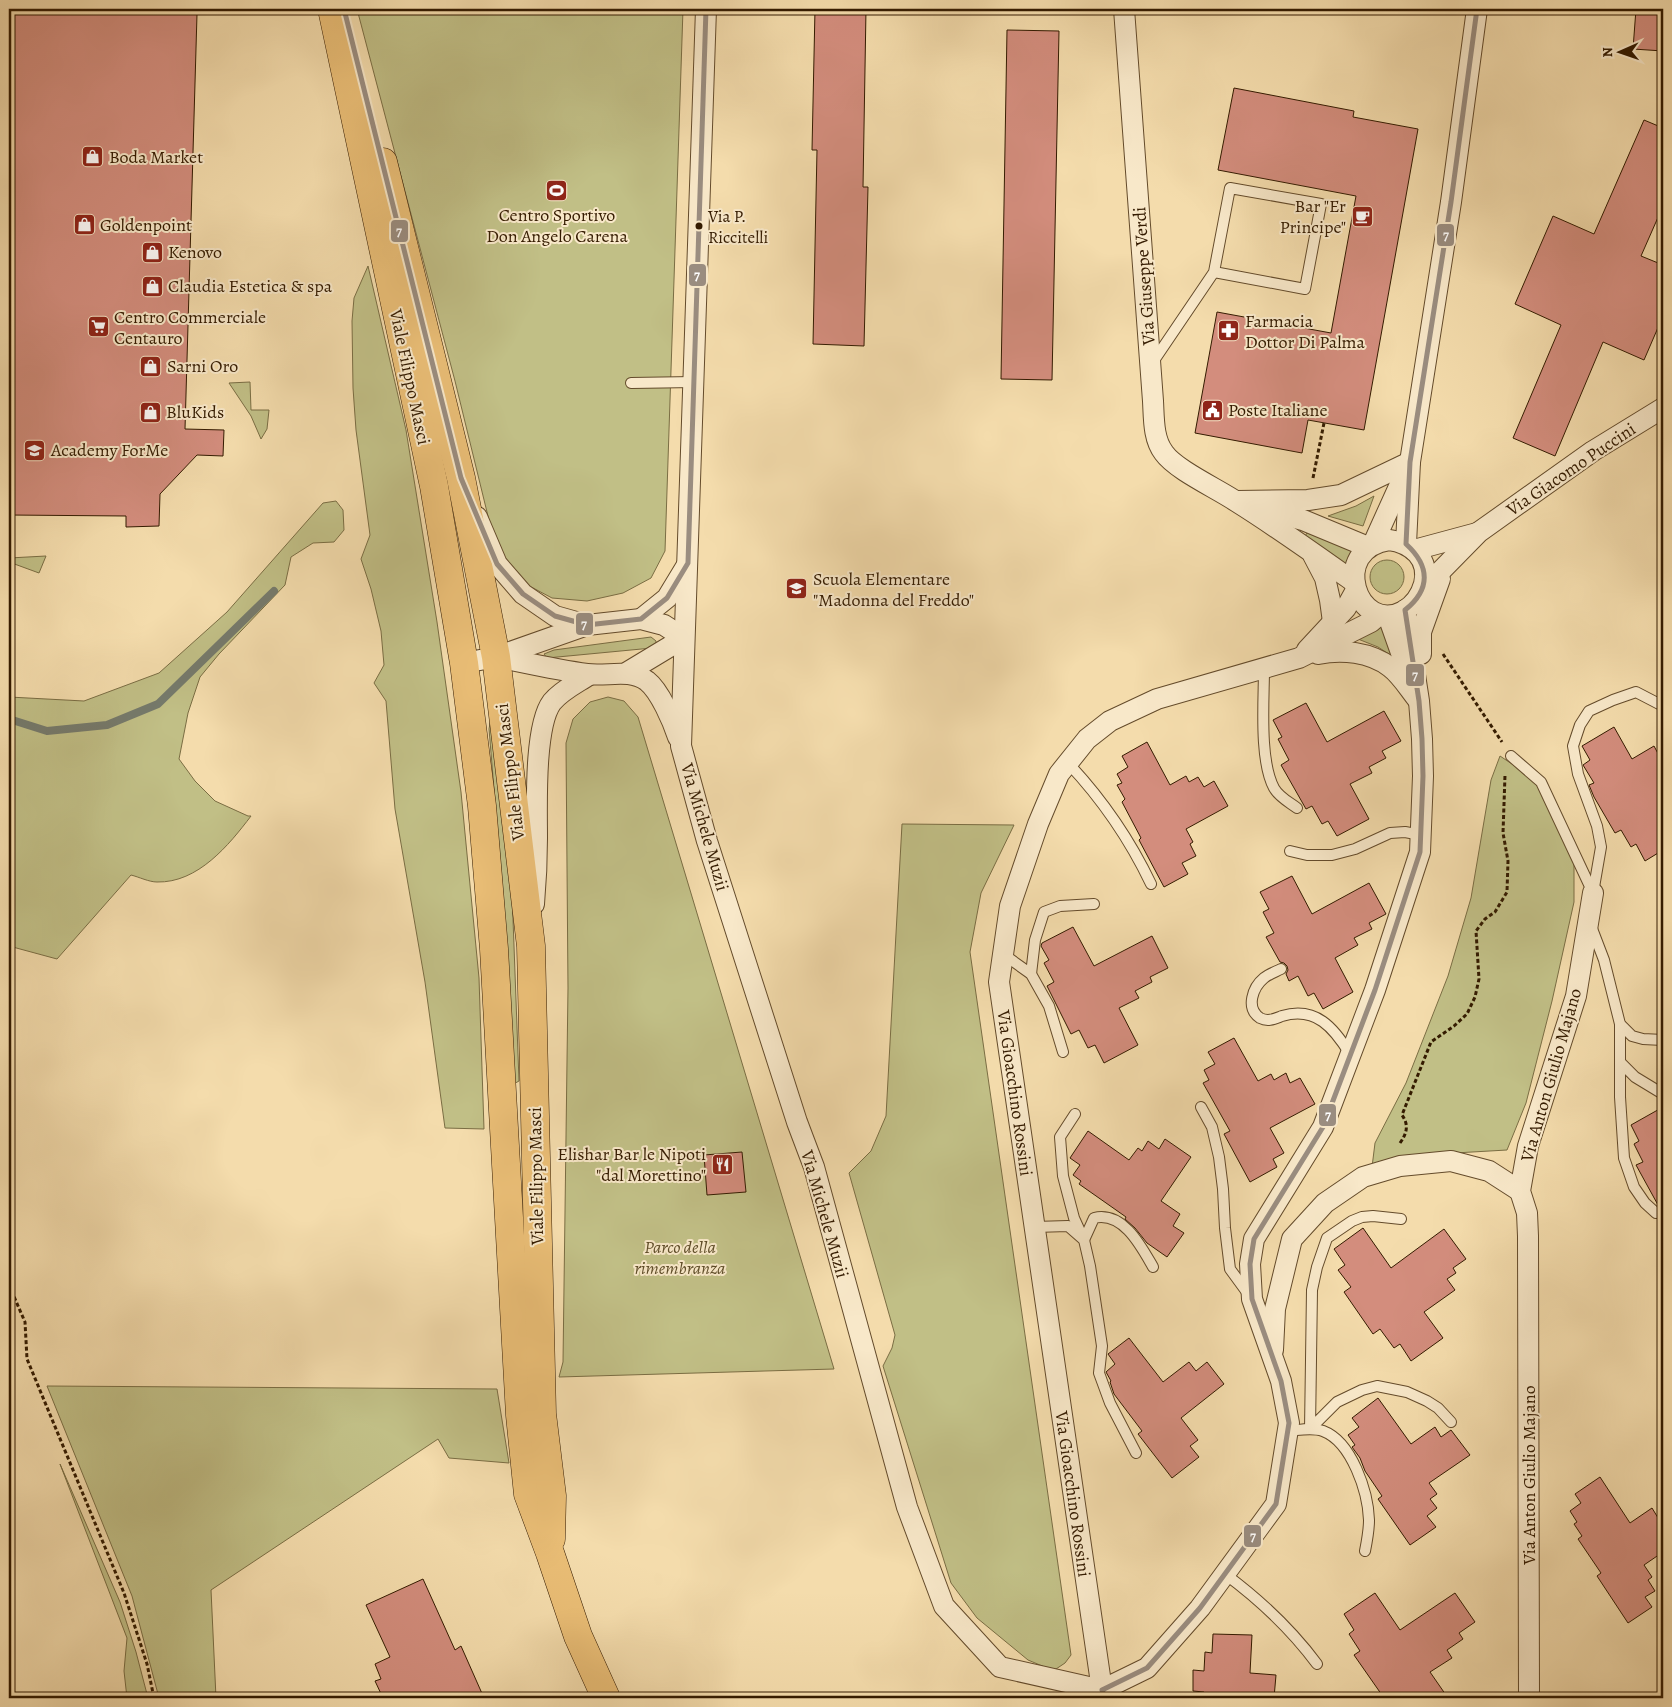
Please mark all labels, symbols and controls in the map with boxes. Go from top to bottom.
north arrow [1594,28,1644,78]
text: N [1598,47,1617,58]
shop icon: Boda Market [81,145,105,169]
place label: Boda Market [109,145,203,169]
sports icon: Centro Sportivo Don Angelo Carena [545,178,569,202]
place label: Bar "Er Principe" [1280,194,1346,239]
place label: Centro Sportivo Don Angelo Carena [486,203,628,248]
cafe icon: Bar "Er Principe" [1350,204,1374,228]
place label: Via P. Riccitelli [707,205,768,249]
street label: Via Giuseppe Verdi [1127,206,1161,347]
shop icon: Goldenpoint [72,213,96,237]
place label: Goldenpoint [100,213,192,237]
line badge: 7 [390,219,409,243]
marker: Via P. Riccitelli [694,221,704,231]
text: 7 [396,222,402,241]
line badge: 7 [1436,223,1455,247]
text: 7 [1443,226,1449,245]
shop icon: Kenovo [140,240,164,264]
place label: Kenovo [168,240,222,264]
line badge: 7 [688,263,707,287]
text: 7 [694,266,700,285]
shop icon: Claudia Estetica & spa [140,274,164,298]
place label: Claudia Estetica & spa [168,274,333,298]
place label: Centro Commerciale Centauro [114,305,266,350]
street label: Viale Filippo Masci [384,306,436,447]
place label: Farmacia Dottor Di Palma [1245,309,1366,354]
supermarket icon: Centro Commerciale Centauro [86,315,110,339]
pharmacy icon: Farmacia Dottor Di Palma [1217,319,1241,343]
shop icon: Sarni Oro [139,354,163,378]
place label: Sarni Oro [167,354,238,378]
public building icon: Poste Italiane [1200,398,1224,422]
place label: Poste Italiane [1228,398,1328,422]
shop icon: BluKids [138,400,162,424]
place label: BluKids [166,400,224,424]
street label: Via Giacomo Puccini [1501,417,1640,522]
school or university icon: Academy ForMe [23,438,47,462]
place label: Academy ForMe [50,438,168,462]
place label: Scuola Elementare "Madonna del Freddo" [813,567,974,612]
school or university icon: Scuola Elementare "Madonna del Freddo" [785,577,809,601]
line badge: 7 [575,612,594,636]
text: 7 [581,615,587,634]
line badge: 7 [1405,663,1425,687]
text: 7 [1412,666,1418,685]
street label: Viale Filippo Masci [490,702,530,843]
street label: Via Michele Muzii [675,759,735,894]
street label: Via Anton Giulio Majano [1514,986,1587,1165]
street label: Via Gioacchino Rossini [991,1007,1039,1178]
line badge: 7 [1318,1103,1337,1127]
text: 7 [1325,1106,1331,1125]
street label: Viale Filippo Masci [523,1107,549,1246]
place label: Elishar Bar le Nipoti "dal Morettino" [557,1142,706,1187]
street label: Via Michele Muzii [795,1146,855,1281]
restaurant icon: Elishar Bar le Nipoti "dal Morettino" [710,1152,734,1176]
park label: Parco della rimembranza [635,1235,725,1280]
street label: Via Anton Giulio Majano [1517,1385,1541,1566]
street label: Via Gioacchino Rossini [1049,1408,1097,1579]
line badge: 7 [1243,1524,1262,1548]
text: 7 [1250,1527,1256,1546]

